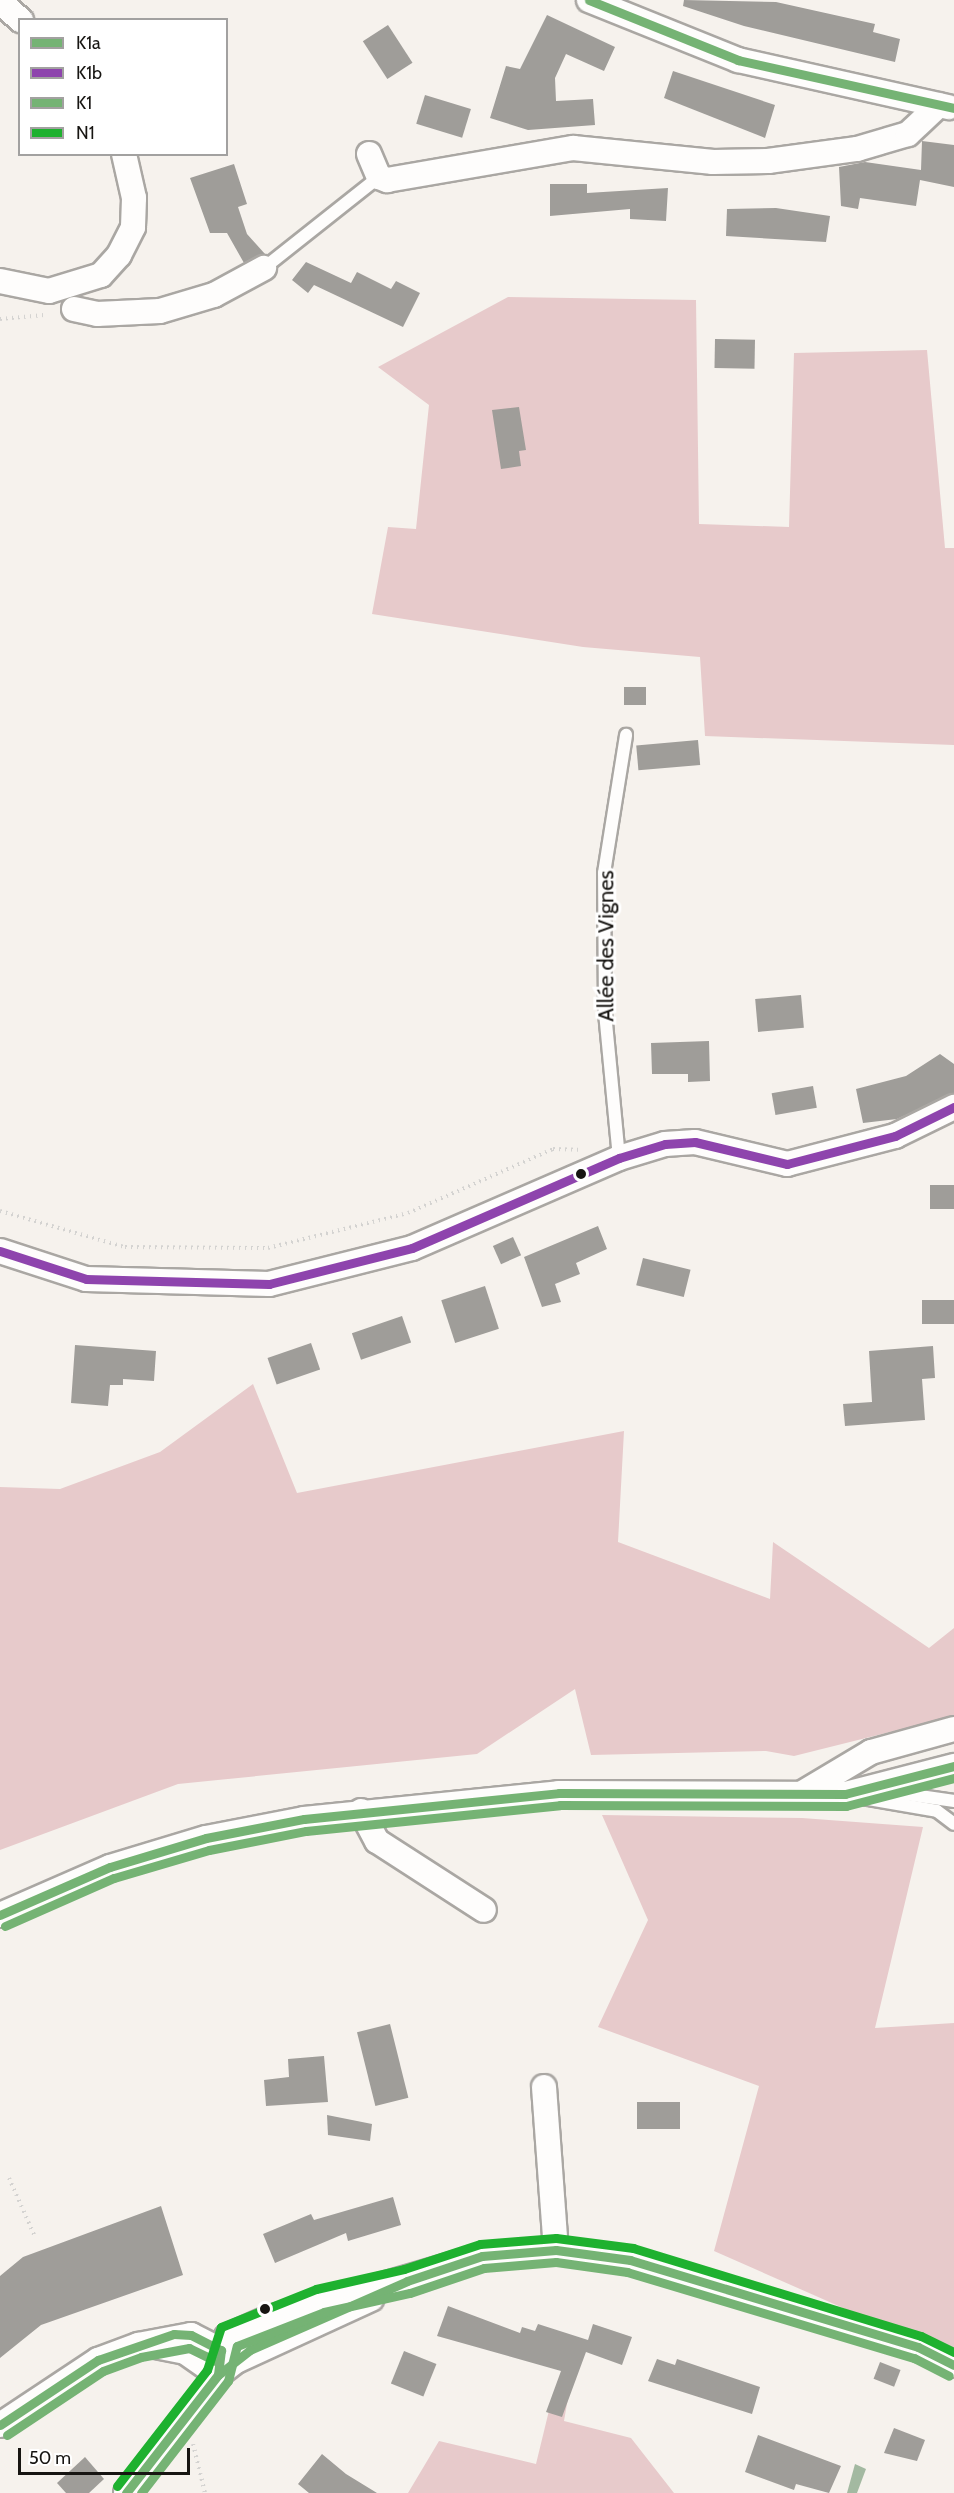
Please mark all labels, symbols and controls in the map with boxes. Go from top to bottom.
legend [18,18,228,156]
text: K1a [76,32,101,54]
text: K1b [76,62,102,84]
text: K1 [76,92,92,114]
text: N1 [76,122,95,144]
street label: Allée des Vignes [593,870,619,1022]
unlabelled marker [575,1168,587,1180]
unlabelled marker [259,2303,271,2315]
scale bar [21,2436,194,2474]
text: 50 m [29,2447,71,2469]

